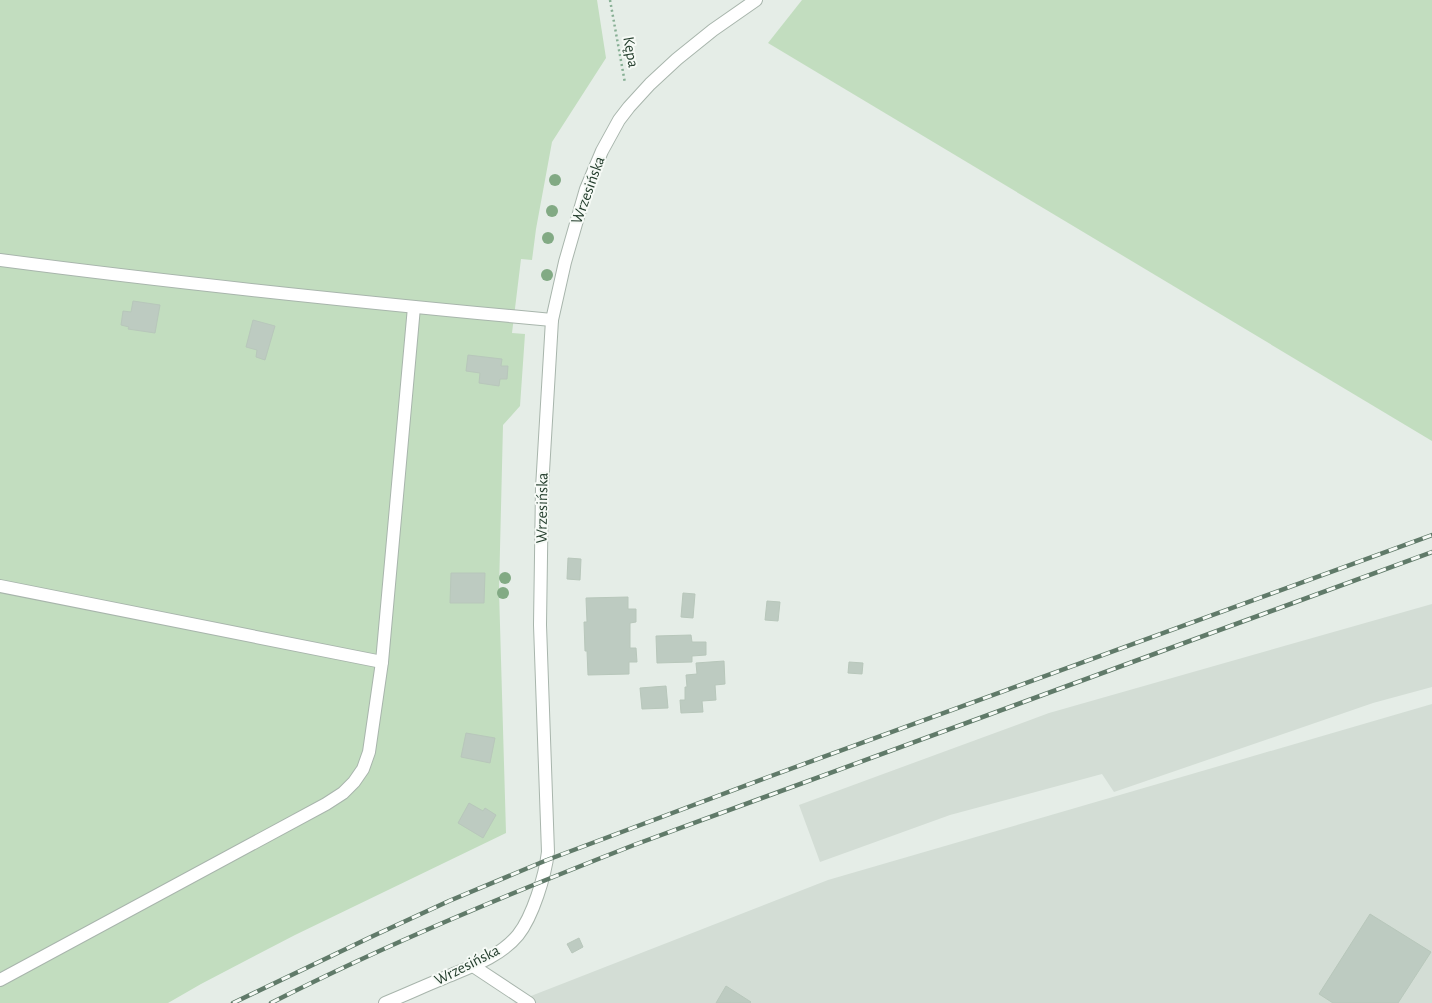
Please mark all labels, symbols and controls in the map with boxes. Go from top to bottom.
street label: Kępa [620,35,642,69]
street label: Wrzesińska [568,154,608,226]
street label: Wrzesińska [533,472,551,544]
street label: Wrzesińska [432,942,502,988]

